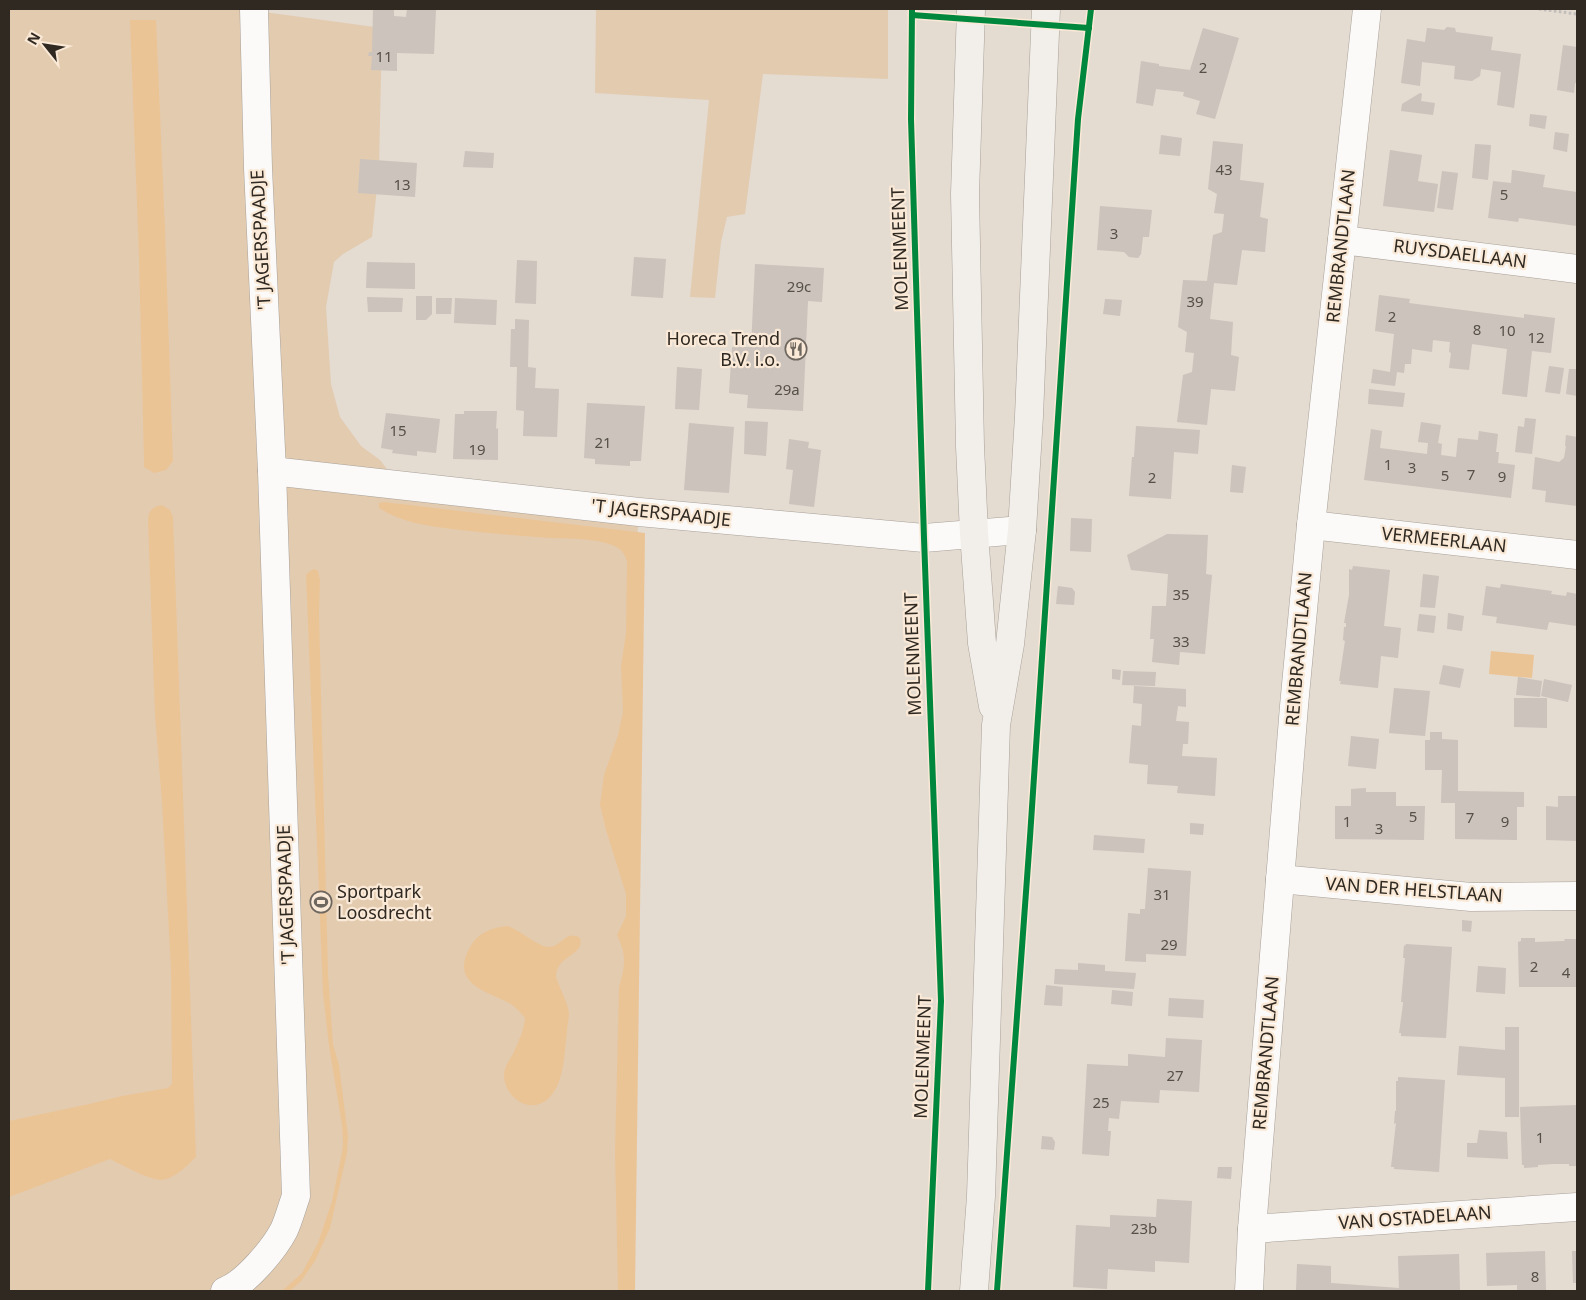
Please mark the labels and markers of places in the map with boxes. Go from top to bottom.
place label: Horeca Trend B.V. i.o. [667,326,780,371]
restaurant icon: Horeca Trend B.V. i.o. [784,337,808,361]
place label: Sportpark Loosdrecht [337,879,432,924]
sports icon: Sportpark Loosdrecht [309,890,333,914]

